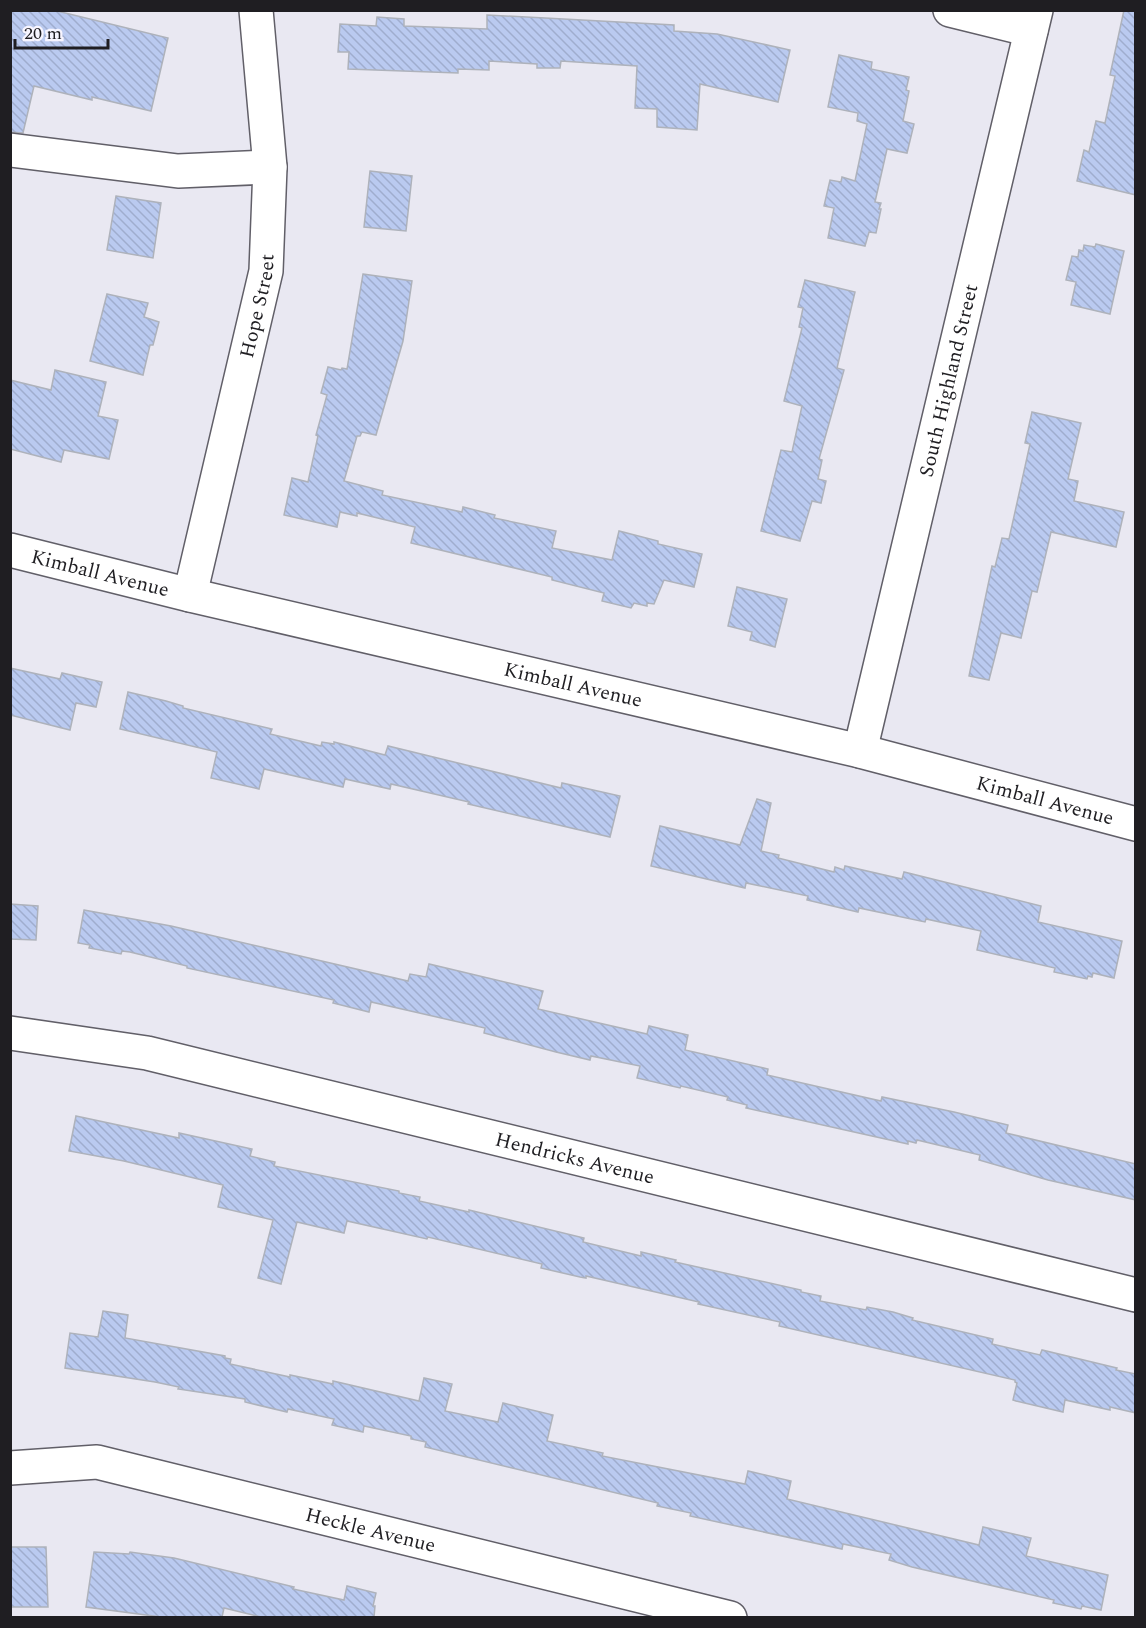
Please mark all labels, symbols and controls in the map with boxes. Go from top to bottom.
scale bar [15,12,108,50]
text: 20 m [24,20,62,47]
street label: Hope Street [232,253,283,361]
street label: South Highland Street [912,281,986,480]
street label: Kimball Avenue [28,542,172,605]
street label: Kimball Avenue [501,655,645,716]
street label: Kimball Avenue [973,768,1117,834]
street label: Hendricks Avenue [492,1125,657,1193]
street label: Heckle Avenue [302,1500,439,1561]

